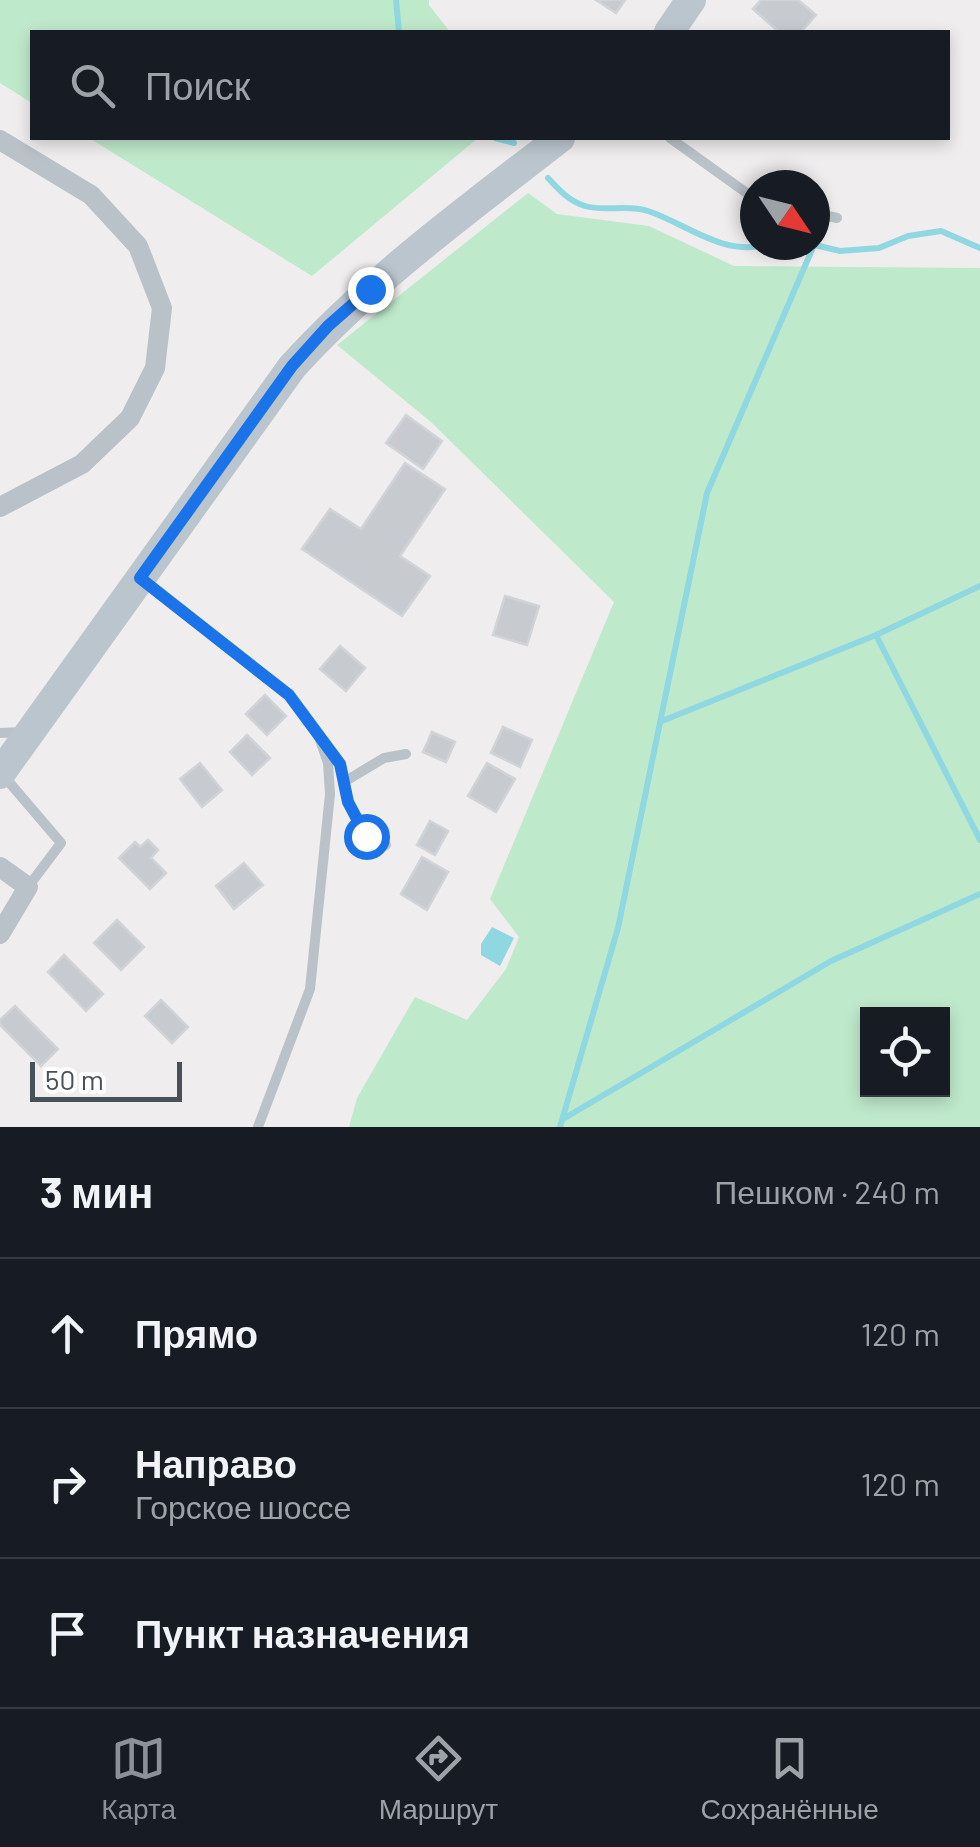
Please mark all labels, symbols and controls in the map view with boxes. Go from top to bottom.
search box [30,30,950,140]
icon: search [65,58,120,113]
text: Поиск [145,62,250,108]
north arrow [740,170,830,260]
route end [348,267,394,313]
route start [344,814,390,860]
map controls [860,1007,950,1097]
button: locate [860,1007,950,1097]
scale bar [30,1057,182,1102]
text: 50 m [45,1062,104,1096]
text: 3 мин [40,1166,153,1216]
text: Пешком · 240 m [714,1172,940,1210]
icon: ahead [40,1306,95,1361]
text: Прямо [135,1310,258,1356]
text: 120 m [861,1314,940,1352]
text: Направо [135,1440,297,1486]
icon: right [40,1456,95,1511]
text: 120 m [861,1464,940,1502]
text: Горское шоссе [135,1487,351,1525]
icon: arrive [40,1606,95,1661]
text: Пункт назначения [135,1610,470,1656]
tab: Карта [101,1731,176,1826]
tab: Маршрут [379,1731,498,1826]
tab: Сохранённые [700,1731,879,1826]

